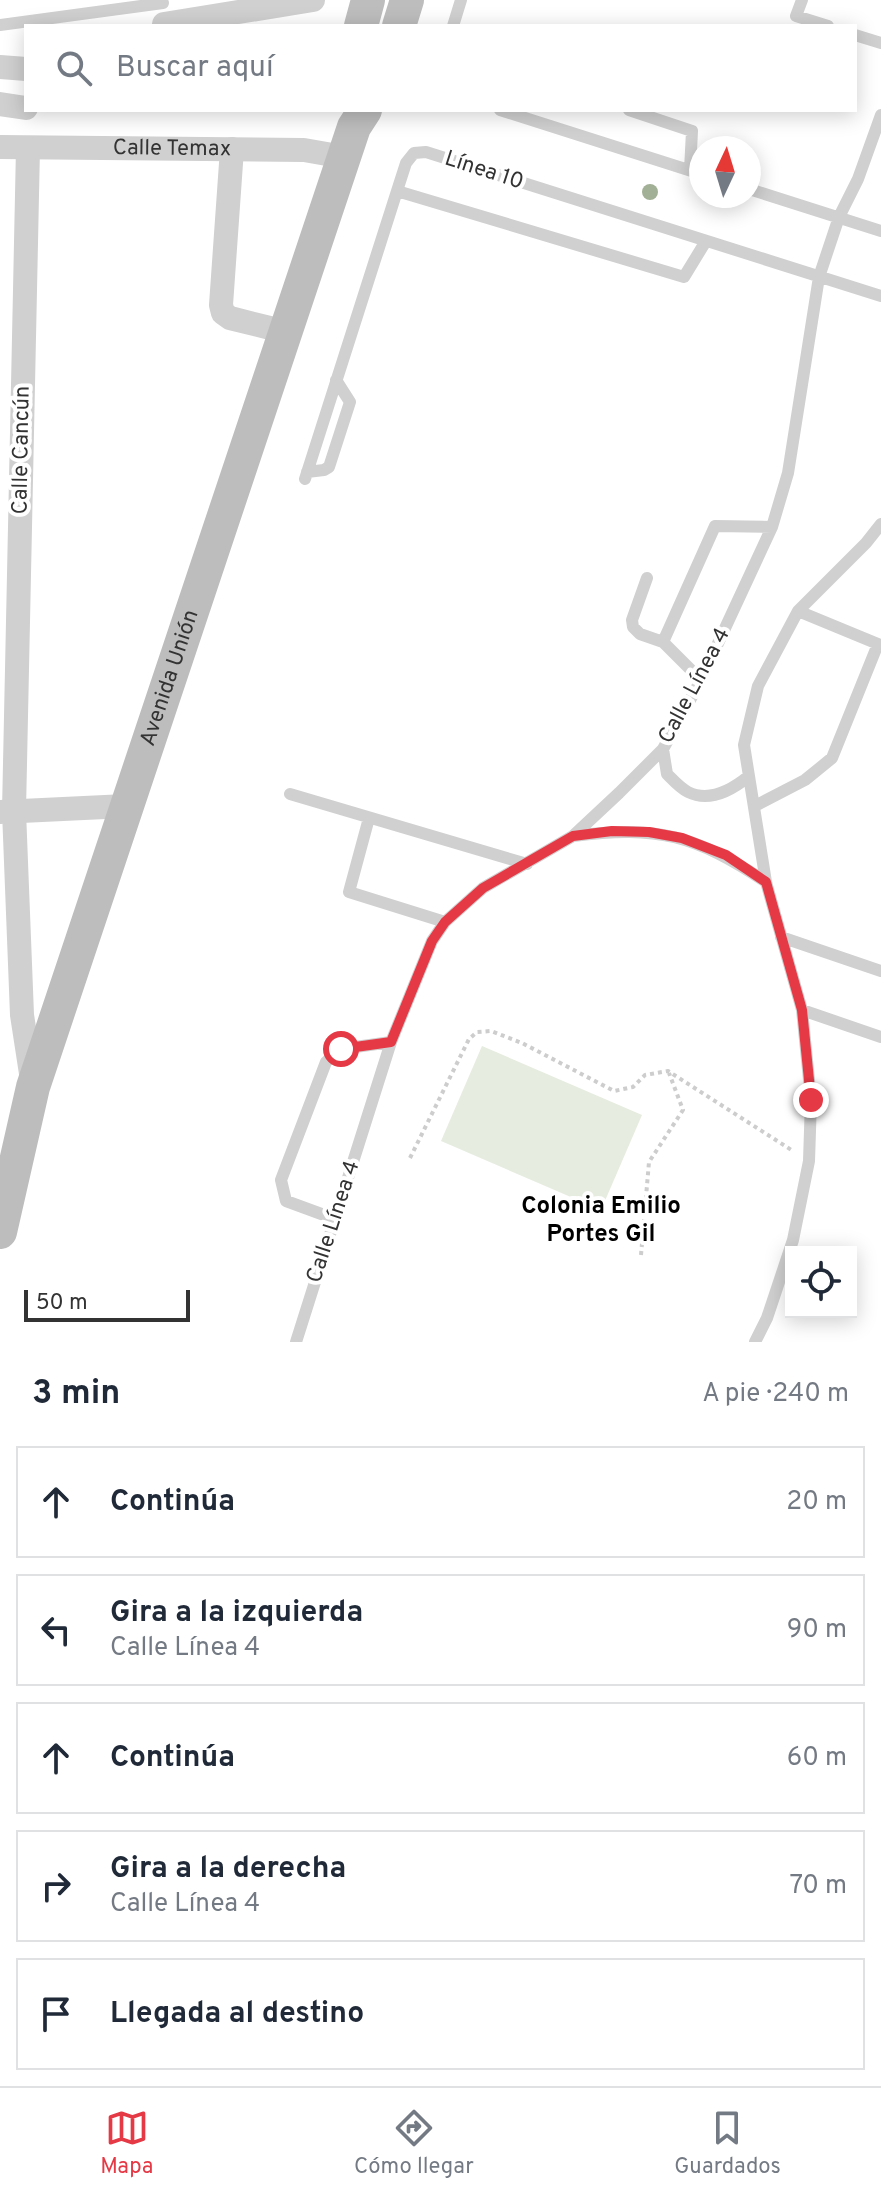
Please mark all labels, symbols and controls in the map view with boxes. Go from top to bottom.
search box [24,24,857,112]
icon: search [52,46,96,90]
text: Buscar aquí [116,50,274,87]
street label: Calle Temax [113,135,231,163]
north arrow [689,136,761,208]
street label: Línea 10 [441,146,527,196]
street label: Calle Cancún [7,385,37,515]
street label: Avenida Unión [134,606,205,750]
street label: Calle Línea 4 [653,624,737,748]
route start [323,1031,359,1067]
route end [793,1082,829,1118]
street label: Calle Línea 4 [302,1157,366,1287]
district label: Colonia Emilio Portes Gil [521,1192,681,1250]
map controls [785,1246,857,1318]
button: locate [785,1246,857,1318]
scale bar [24,1286,190,1322]
text: 50 m [36,1290,88,1317]
text: 3 min [32,1373,120,1416]
text: A pie · 240 m [702,1378,849,1411]
icon: ahead [34,1480,78,1524]
text: Continúa [110,1484,235,1521]
text: 20 m [786,1486,847,1519]
text: Gira a la izquierda [110,1595,363,1632]
icon: left [34,1608,78,1652]
text: 90 m [787,1614,847,1647]
text: Calle Línea 4 [110,1632,260,1665]
icon: ahead [34,1736,78,1780]
text: Continúa [110,1740,235,1777]
text: 60 m [787,1742,847,1775]
text: Gira a la derecha [110,1851,346,1888]
icon: right [34,1864,78,1908]
text: 70 m [789,1870,847,1903]
text: Calle Línea 4 [110,1888,260,1921]
icon: arrive [34,1992,78,2036]
text: Llegada al destino [110,1996,364,2033]
tab: Mapa [100,2106,153,2181]
tab: Cómo llegar [354,2106,474,2181]
tab: Guardados [674,2106,781,2181]

